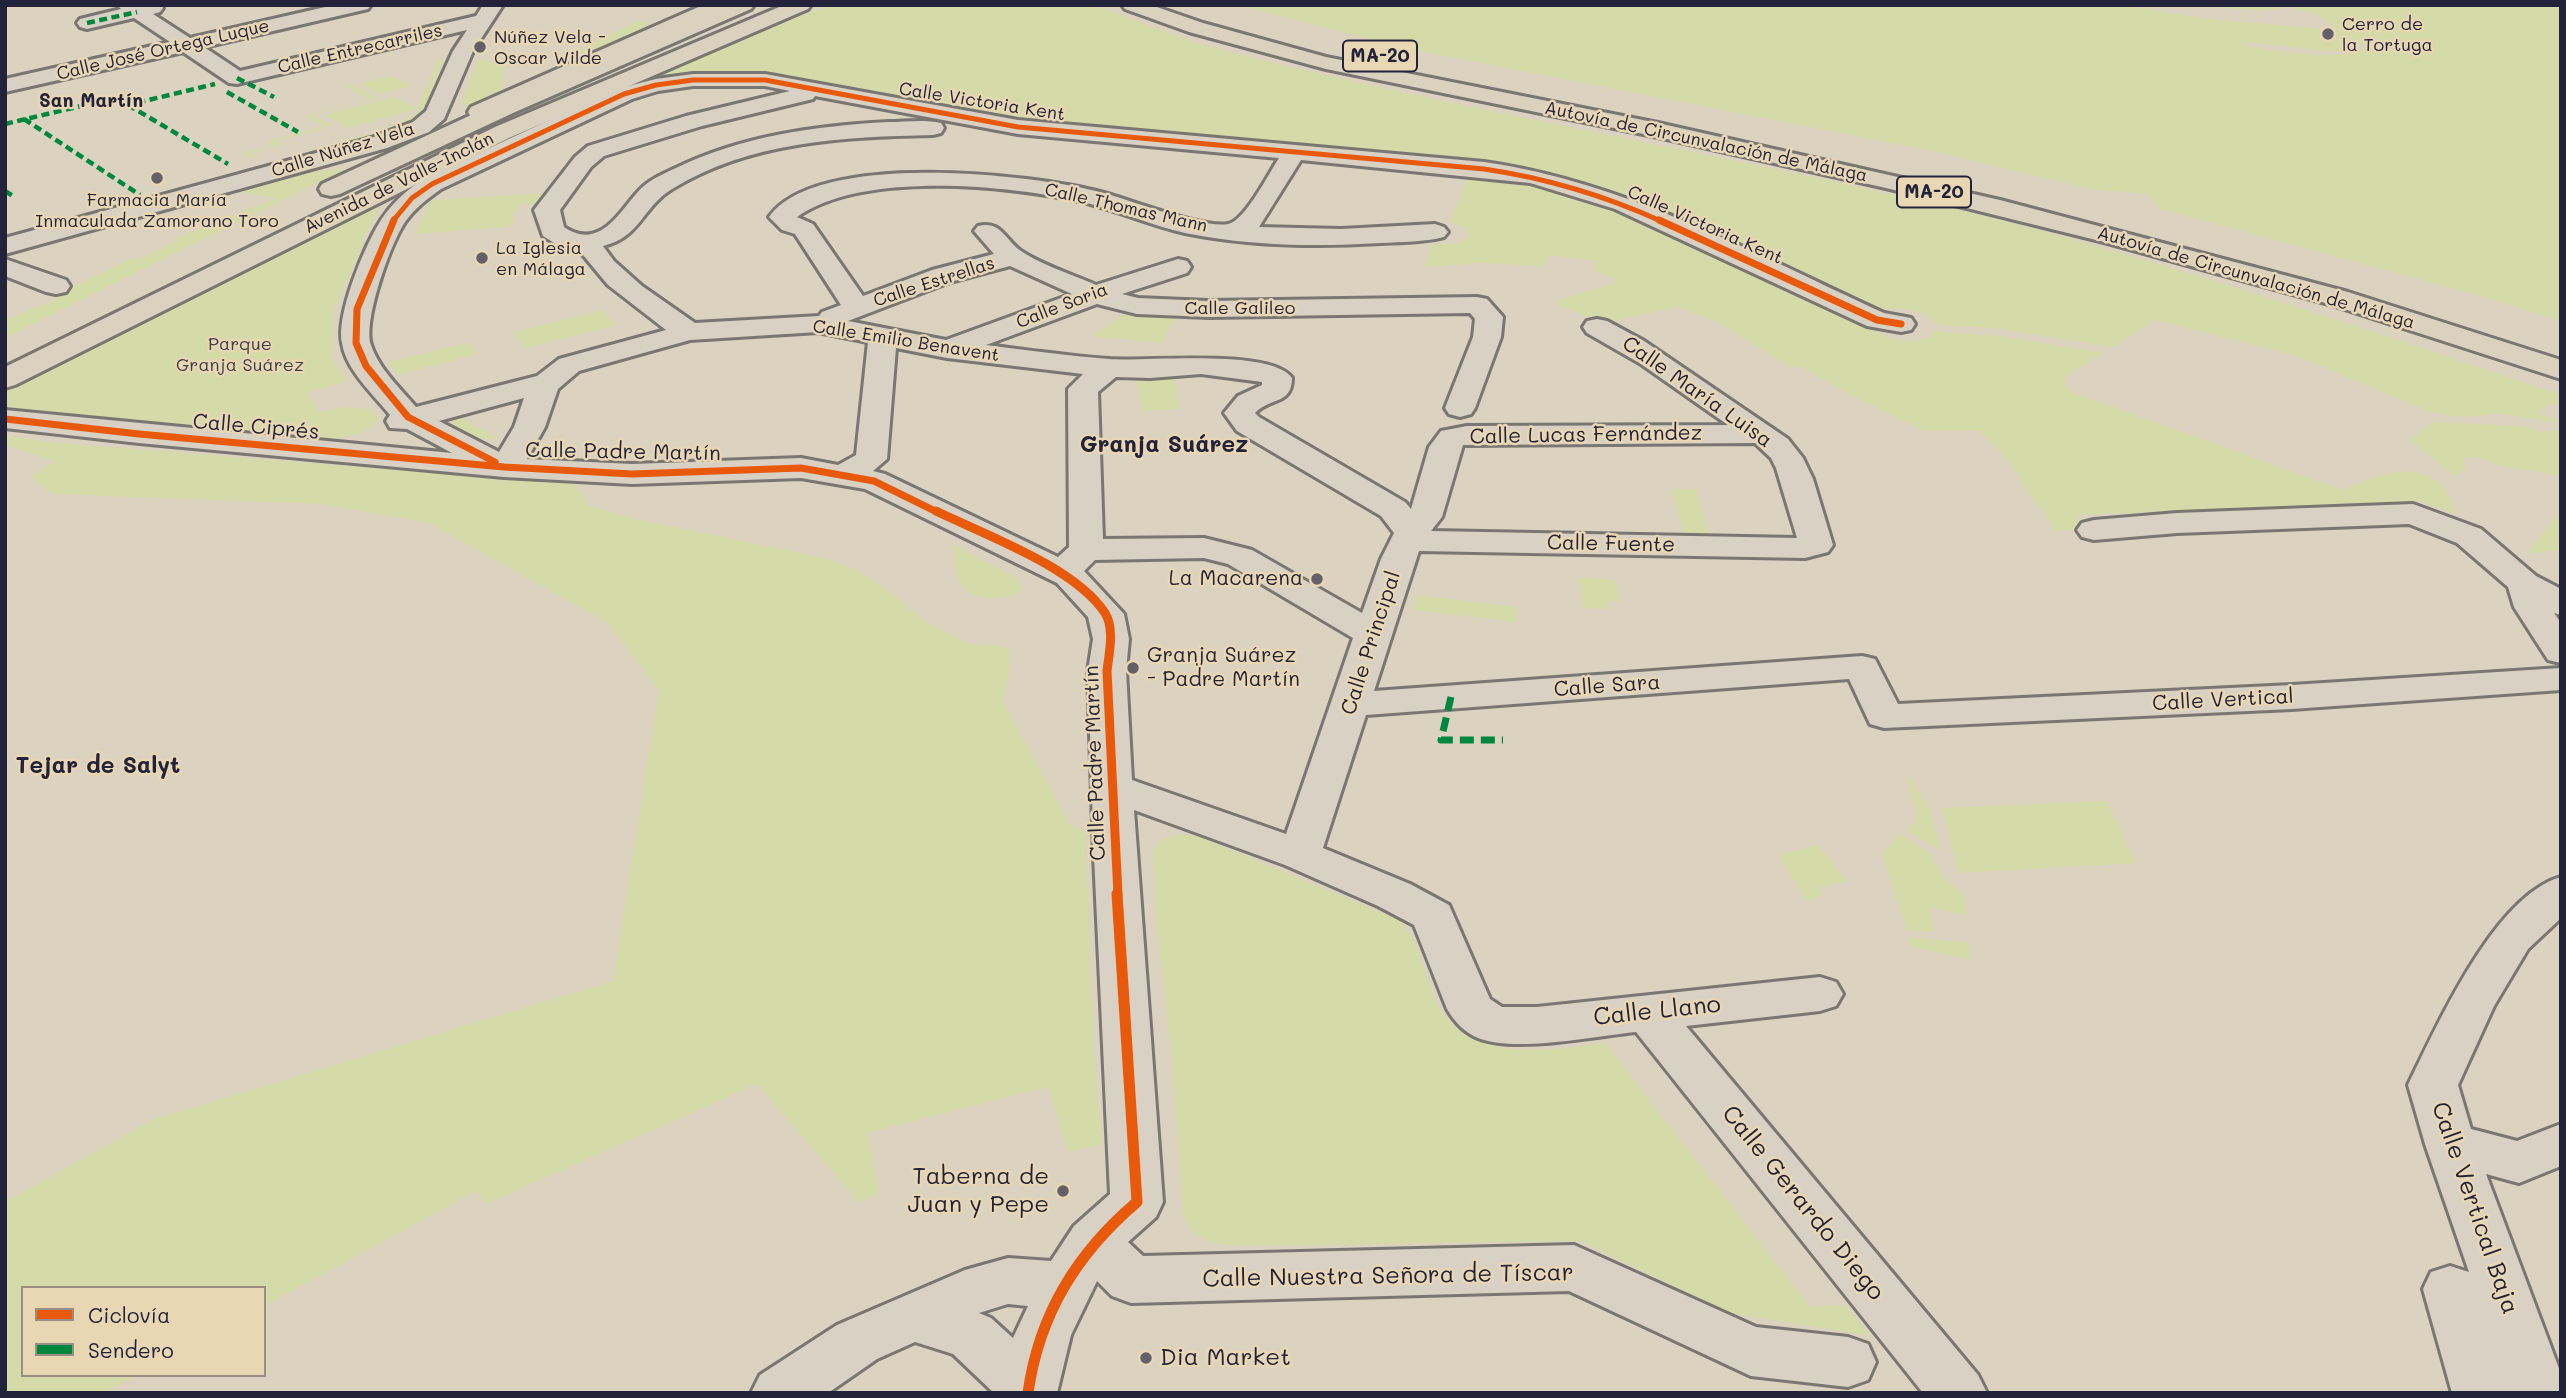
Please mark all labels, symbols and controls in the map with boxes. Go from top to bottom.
place label: Cerro de la Tortuga [2342,13,2433,56]
street label: Calle José Ortega Luque [54,15,272,85]
street label: Calle Entrecarriles [276,20,444,78]
place label: Núñez Vela - Oscar Wilde [494,26,606,68]
marker: Cerro de la Tortuga [2320,26,2336,42]
marker: Núñez Vela - Oscar Wilde [472,39,488,55]
road number: MA-20 [1343,40,1417,72]
street label: Calle Victoria Kent [897,78,1067,126]
district label: San Martín [39,90,143,112]
street label: Autovía de Circunvalación de Málaga [1543,97,1869,187]
street label: Calle Núñez Vela [269,118,417,182]
street label: Avenida de Valle-Inclán [301,128,497,238]
marker: Farmacia María Inmaculada Zamorano Toro [149,170,165,186]
road number: MA-20 [1897,176,1971,208]
street label: Calle Thomas Mann [1042,179,1210,237]
street label: Calle Victoria Kent [1624,181,1786,269]
place label: Farmacia María Inmaculada Zamorano Toro [35,189,279,232]
street label: Autovía de Circunvalación de Málaga [2095,222,2417,334]
place label: La Iglesia en Málaga [496,237,586,280]
marker: La Iglesia en Málaga [474,250,490,266]
street label: Calle Estrellas [871,252,997,312]
street label: Calle Soria [1013,279,1111,333]
street label: Calle Galileo [1185,297,1295,319]
street label: Calle Emilio Benavent [811,316,1001,366]
street label: Calle María Luisa [1617,331,1777,453]
park label: Parque Granja Suárez [176,333,304,376]
street label: Calle Ciprés [192,409,320,445]
street label: Calle Lucas Fernández [1469,420,1703,450]
district label: Granja Suárez [1080,431,1248,459]
street label: Calle Padre Martín [525,438,721,466]
street label: Calle Fuente [1547,530,1675,558]
place label: La Macarena [1169,566,1303,592]
street label: Calle Principal [1336,568,1406,718]
marker: La Macarena [1309,571,1325,587]
place label: Granja Suárez - Padre Martín [1147,643,1300,693]
marker: Granja Suárez - Padre Martín [1125,660,1141,676]
street label: Calle Padre Martín [1079,665,1111,861]
street label: Calle Sara [1553,670,1661,702]
street label: Calle Vertical [2152,684,2294,716]
district label: Tejar de Salyt [16,752,180,780]
street label: Calle Llano [1592,990,1722,1032]
street label: Calle Vertical Baja [2425,1098,2525,1318]
street label: Calle Gerardo Diego [1716,1100,1890,1306]
place label: Taberna de Juan y Pepe [907,1163,1049,1219]
marker: Taberna de Juan y Pepe [1055,1183,1071,1199]
street label: Calle Nuestra Señora de Tíscar [1202,1258,1574,1294]
legend [21,1286,266,1377]
text: Ciclovía [88,1301,170,1328]
text: Sendero [88,1336,174,1363]
place label: Dia Market [1160,1344,1291,1372]
marker: Dia Market [1138,1350,1154,1366]

